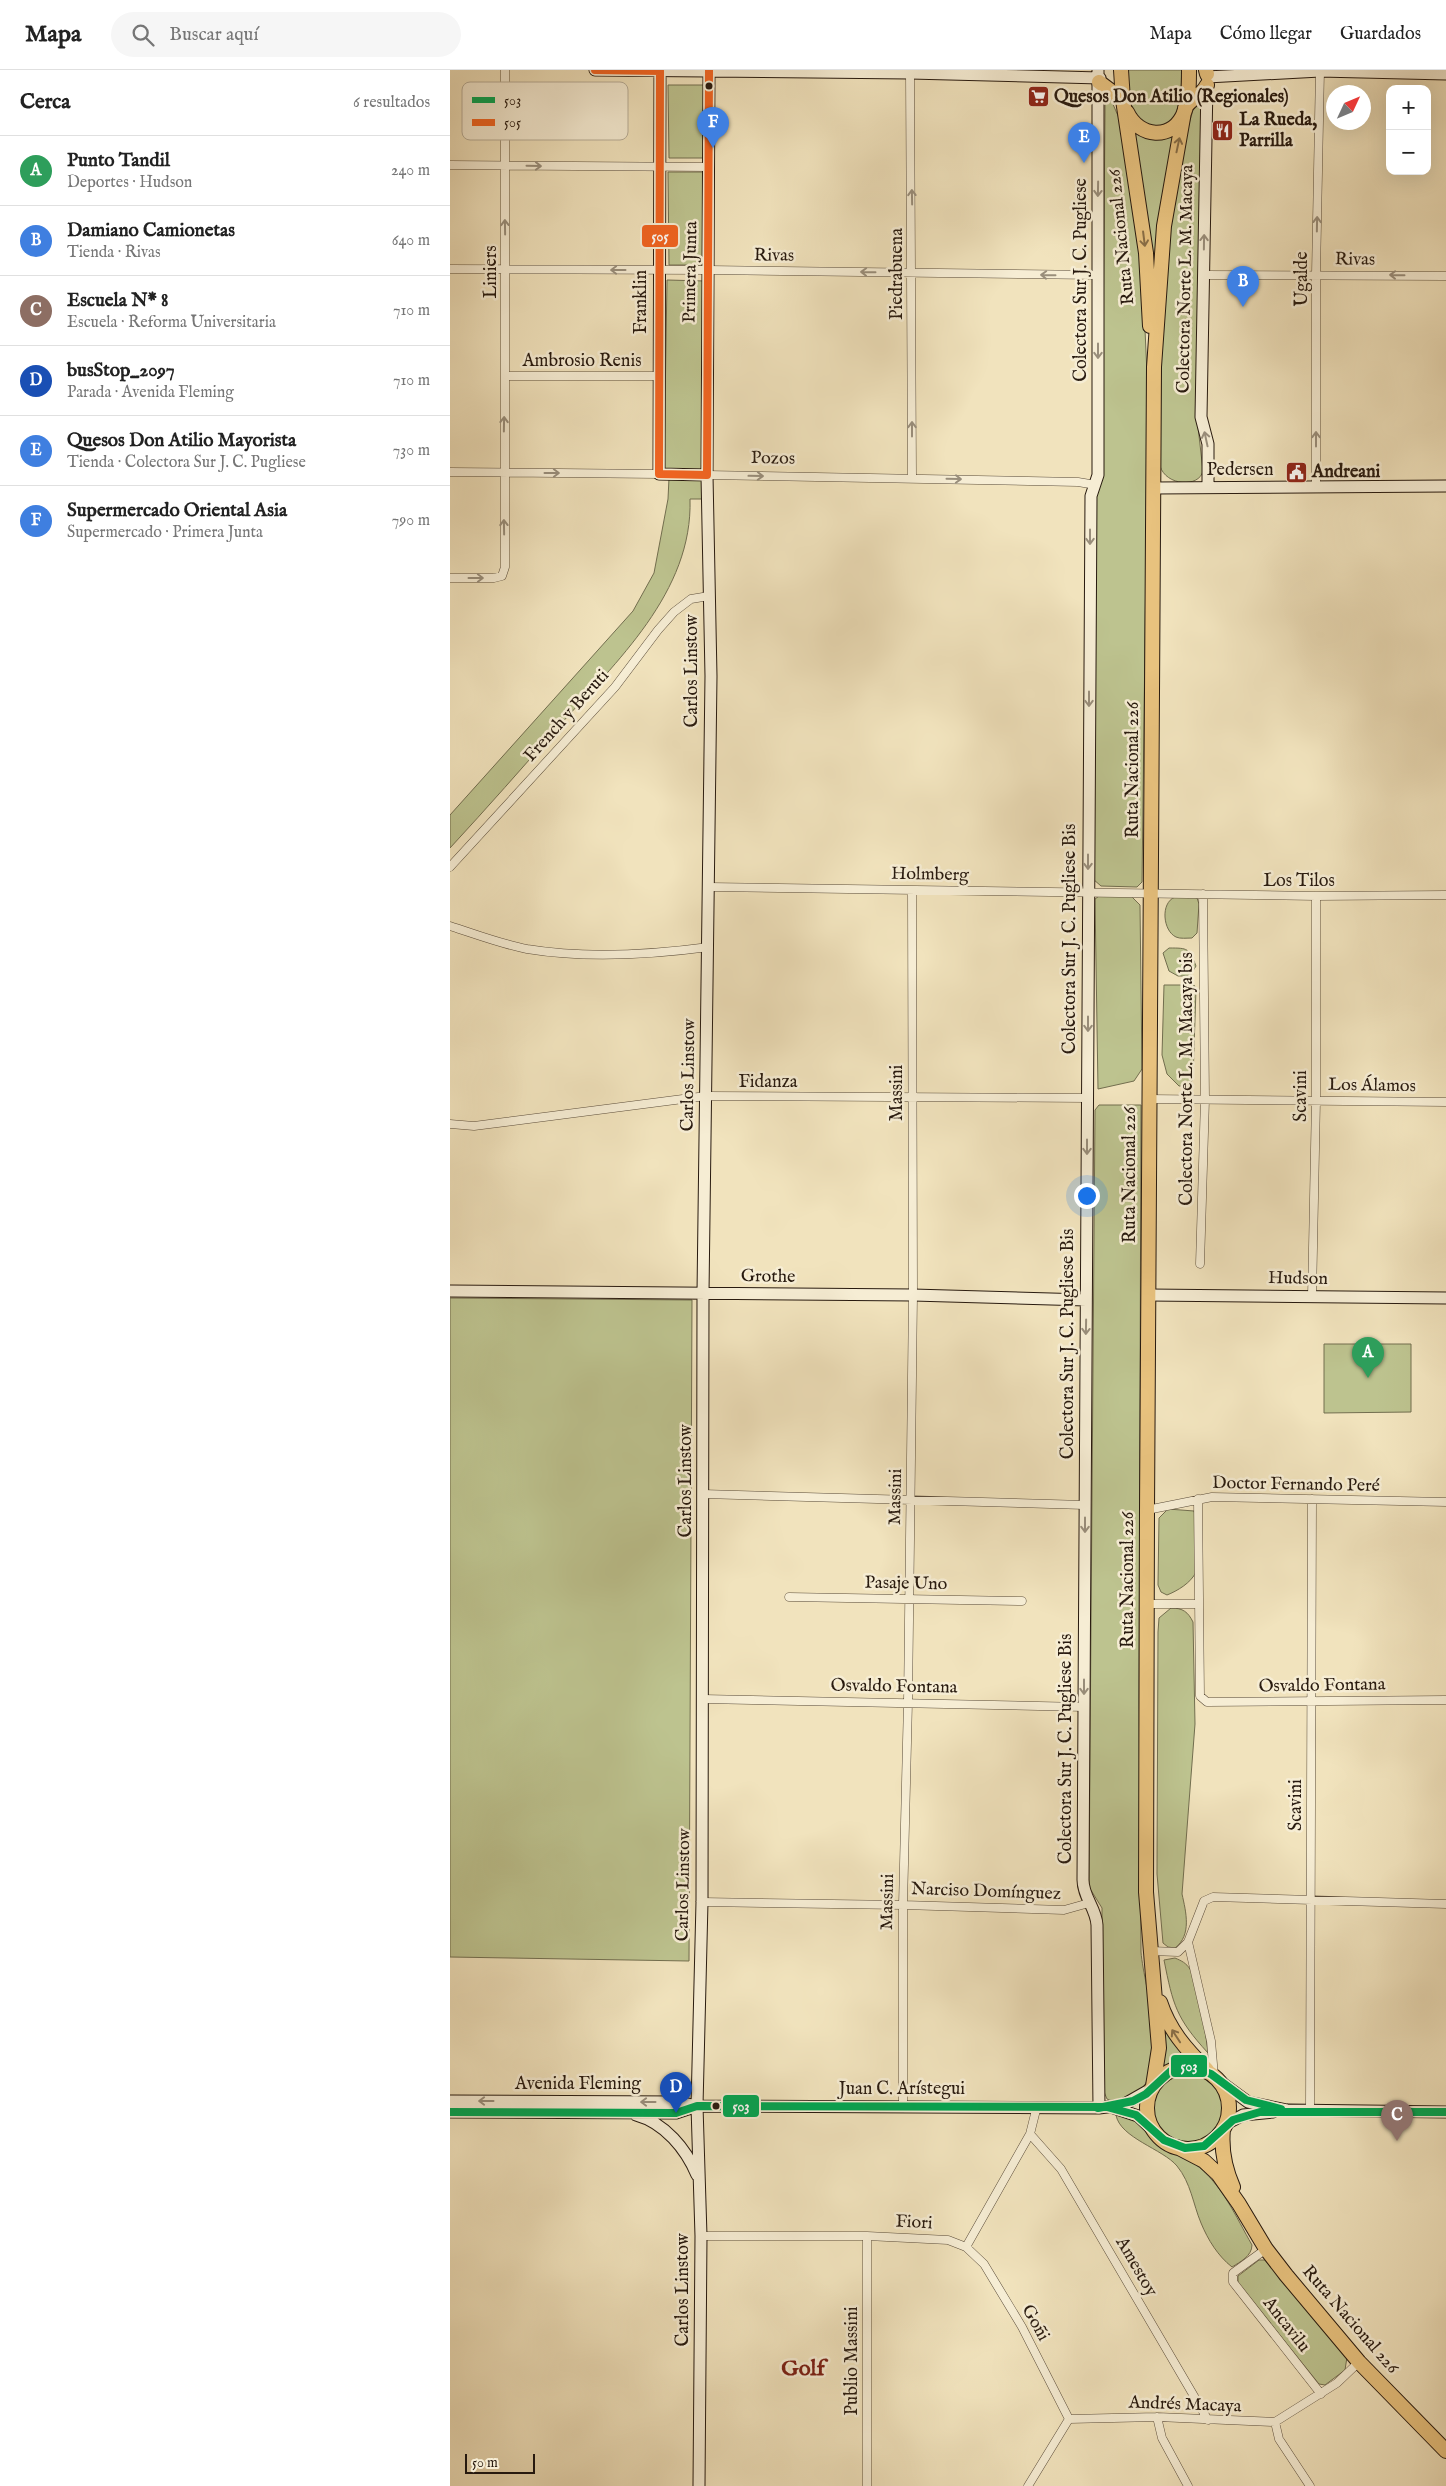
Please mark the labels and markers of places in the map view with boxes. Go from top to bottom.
unlabelled marker [704,81,714,91]
supermarket icon: Quesos Don Atilio (Regionales) [1026,85,1050,109]
place label: Quesos Don Atilio (Regionales) [1054,86,1289,109]
pin: F [697,107,729,148]
place label: La Rueda, Parrilla [1239,109,1317,153]
restaurant icon: La Rueda, Parrilla [1211,118,1235,142]
pin: E [1068,122,1100,163]
pin: B [1227,266,1259,307]
public building icon: Andreani [1284,460,1308,484]
place label: Andreani [1311,461,1381,484]
pin: A [1352,1337,1384,1378]
pin: D [660,2072,692,2113]
pin: C [1381,2100,1413,2141]
unlabelled marker [711,2101,721,2111]

